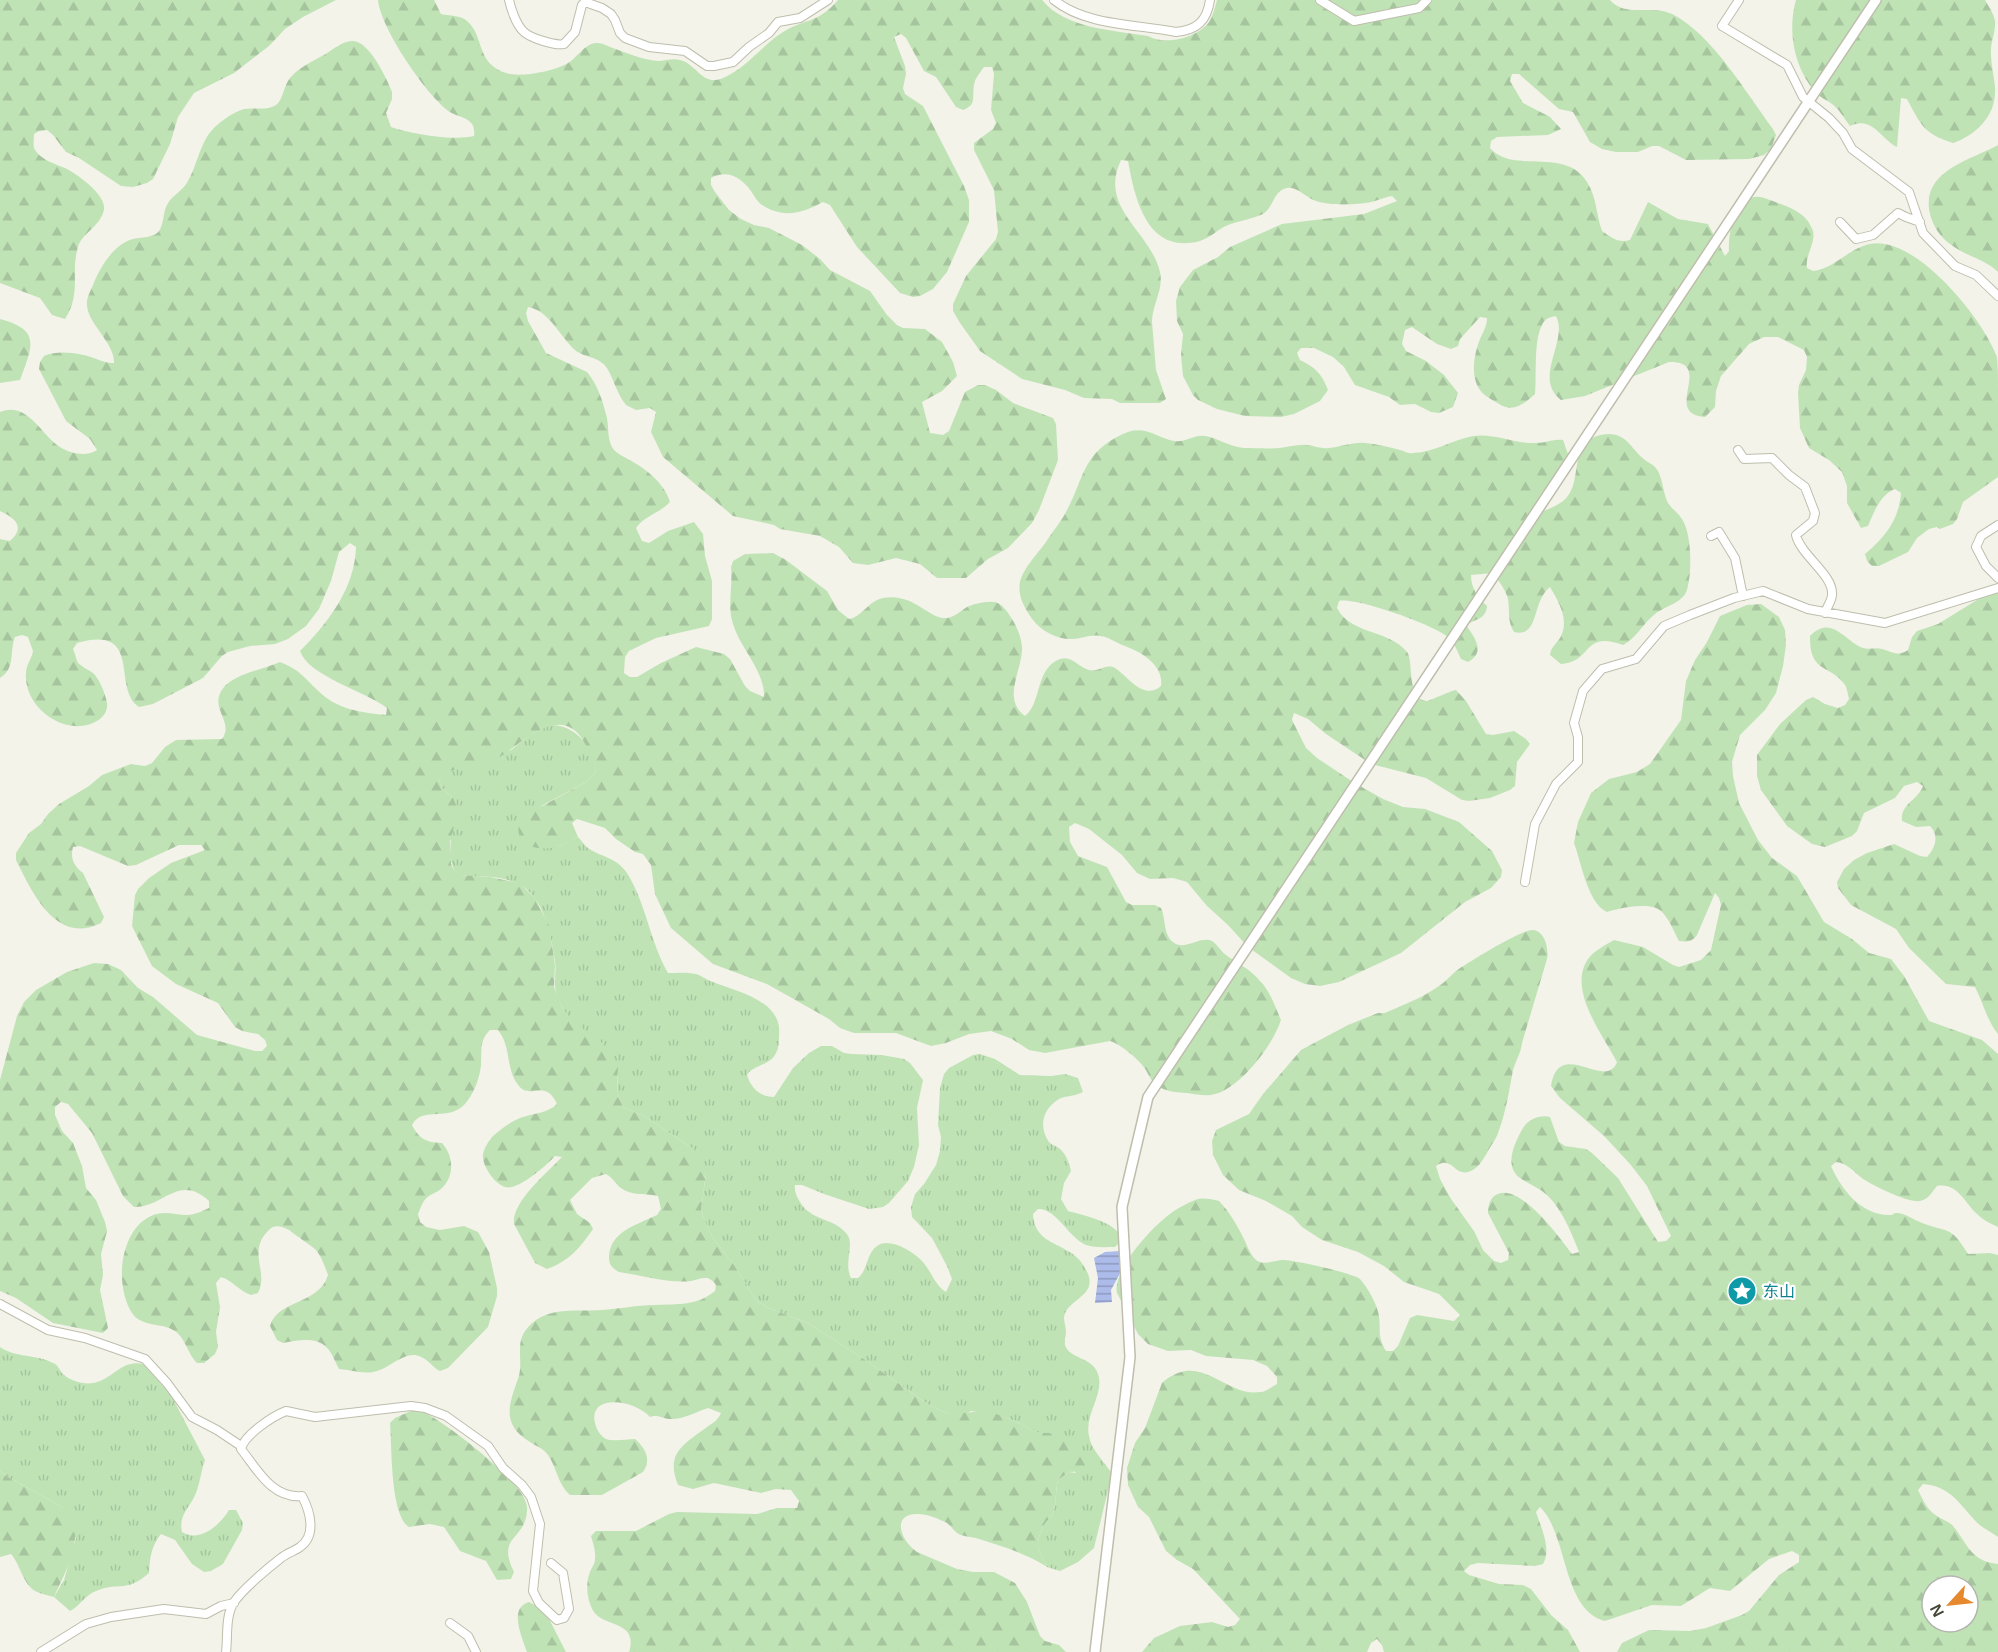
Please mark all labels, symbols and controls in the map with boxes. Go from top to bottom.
place icon: 东山 [1726,1275,1758,1307]
place label: 东山 [1763,1283,1795,1300]
north arrow [1920,1574,1980,1634]
text: N [1927,1602,1947,1620]

